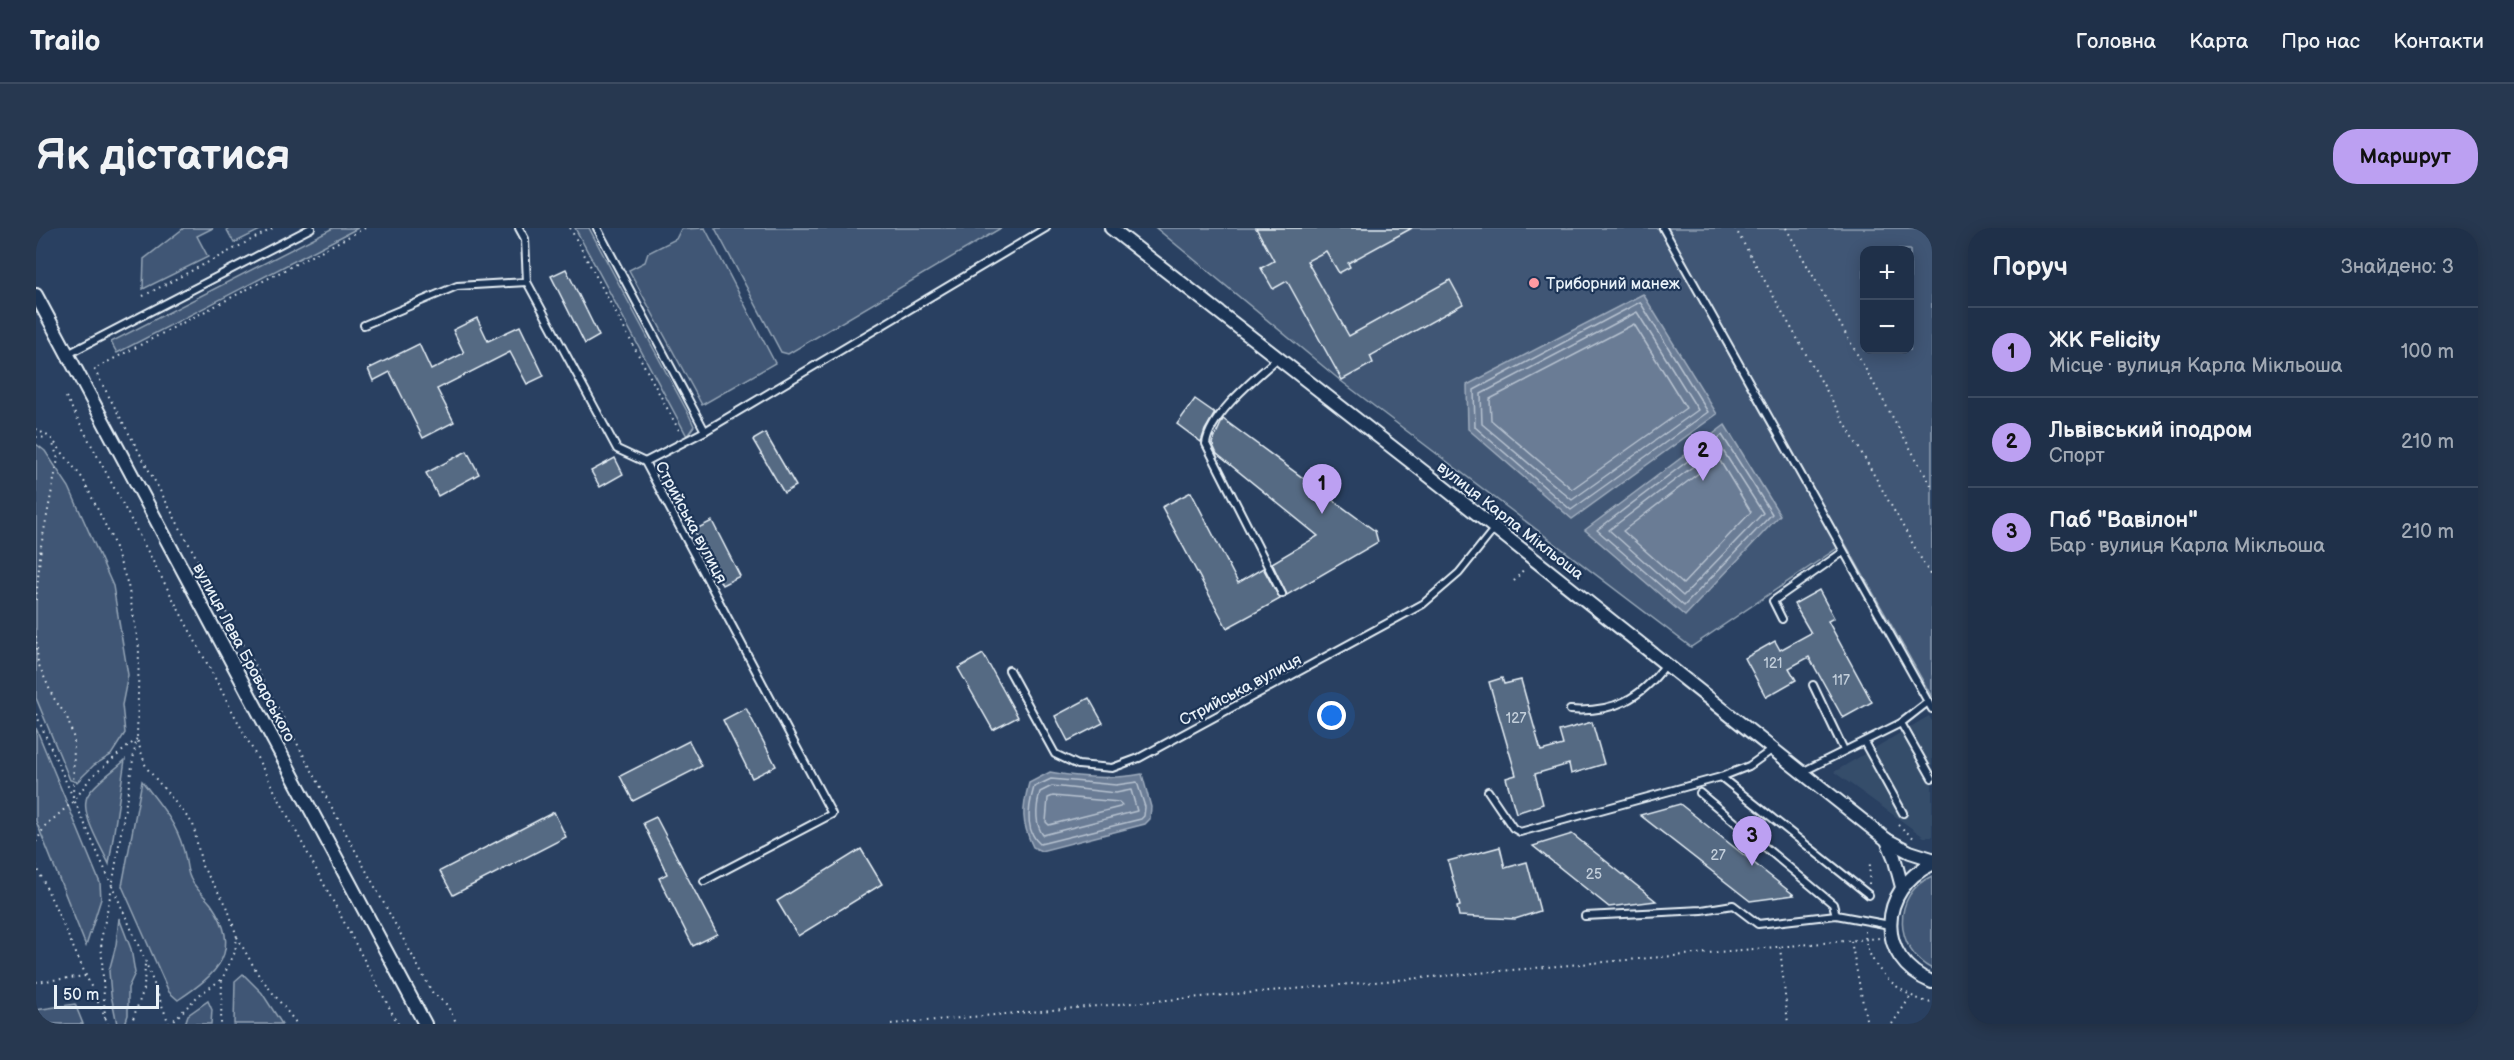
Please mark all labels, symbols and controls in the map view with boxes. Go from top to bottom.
text: Trailo [30,25,101,58]
text: Головна [2076,29,2156,54]
text: Карта [2189,29,2248,54]
text: Про нас [2281,29,2360,54]
text: Контакти [2393,29,2484,54]
button: Маршрут [2333,129,2478,184]
text: Як дістатися [36,131,290,182]
map controls [1860,246,1914,354]
button: + [1860,246,1914,300]
text: Поруч [1992,252,2068,283]
text: Знайдено: 3 [2341,255,2454,279]
place label: Триборний манеж [1546,275,1681,294]
marker: Триборний манеж [1527,276,1541,290]
button: − [1860,300,1914,354]
text: ЖК Felicity [2049,327,2160,354]
text: 1 [2007,340,2016,364]
text: 100 m [2401,340,2454,364]
text: Місце · вулиця Карла Мікльоша [2049,354,2343,378]
text: Львівський іподром [2049,417,2252,444]
text: 2 [2006,430,2017,454]
text: 210 m [2401,430,2454,454]
pin: 2 [1684,432,1722,481]
text: Спорт [2049,444,2105,468]
street label: вулиця Карла Мікльоша [1433,458,1588,585]
street label: Стрийська вулиця [651,459,731,587]
pin: 1 [1302,464,1342,514]
text: Паб "Вавілон" [2049,507,2198,534]
text: 3 [2006,520,2017,544]
text: 210 m [2401,520,2454,544]
text: Бар · вулиця Карла Мікльоша [2049,534,2325,558]
street label: вулиця Лева Броварського [188,560,299,745]
street label: Стрийська вулиця [1177,650,1305,730]
house number: 121 [1764,655,1782,672]
house number: 117 [1832,672,1850,689]
your location [1317,701,1346,730]
house number: 127 [1506,710,1526,727]
pin: 3 [1732,816,1772,866]
house number: 27 [1710,847,1726,864]
house number: 25 [1586,866,1602,883]
scale bar [54,982,159,1010]
text: 50 m [63,986,99,1005]

